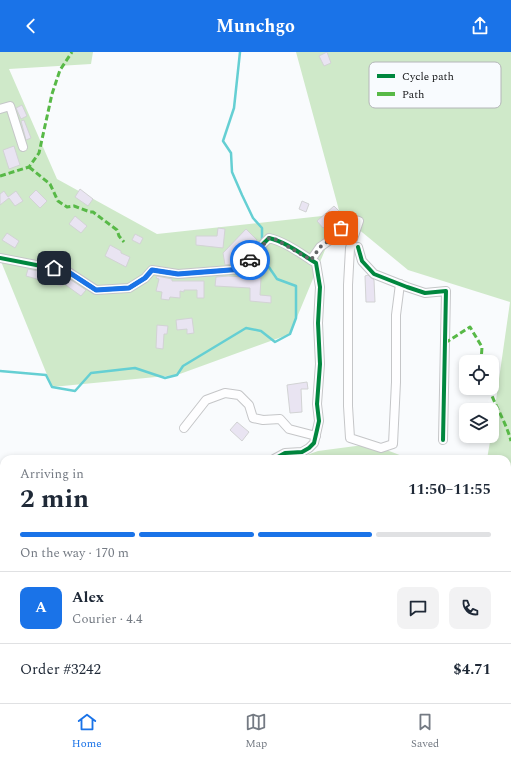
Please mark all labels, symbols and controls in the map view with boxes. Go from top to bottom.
text: Munchgo [216,13,295,40]
icon: back [20,15,42,37]
icon: share [469,15,491,37]
legend [369,62,501,108]
text: Cycle path [402,68,454,85]
text: Path [402,86,424,103]
pin [324,211,358,245]
icon: bag [330,217,352,239]
courier [230,240,270,280]
icon: car [239,249,261,271]
pin [37,251,71,285]
icon: home [43,257,65,279]
map controls [459,355,499,443]
button: locate [459,355,499,395]
button: layers [459,403,499,443]
text: Arriving in [20,464,84,484]
text: 11:50–11:55 [408,478,491,501]
text: 2 min [20,479,89,519]
text: On the way · 170 m [20,543,129,563]
text: Alex [72,586,104,609]
button: chat [397,587,439,629]
button: phone [449,587,491,629]
text: A [35,596,47,619]
text: Courier · 4.4 [72,609,142,629]
text: Order #3242 [20,658,101,681]
text: $4.71 [453,658,491,681]
tab: Home [72,711,101,752]
tab: Map [245,711,267,752]
tab: Saved [411,711,439,752]

